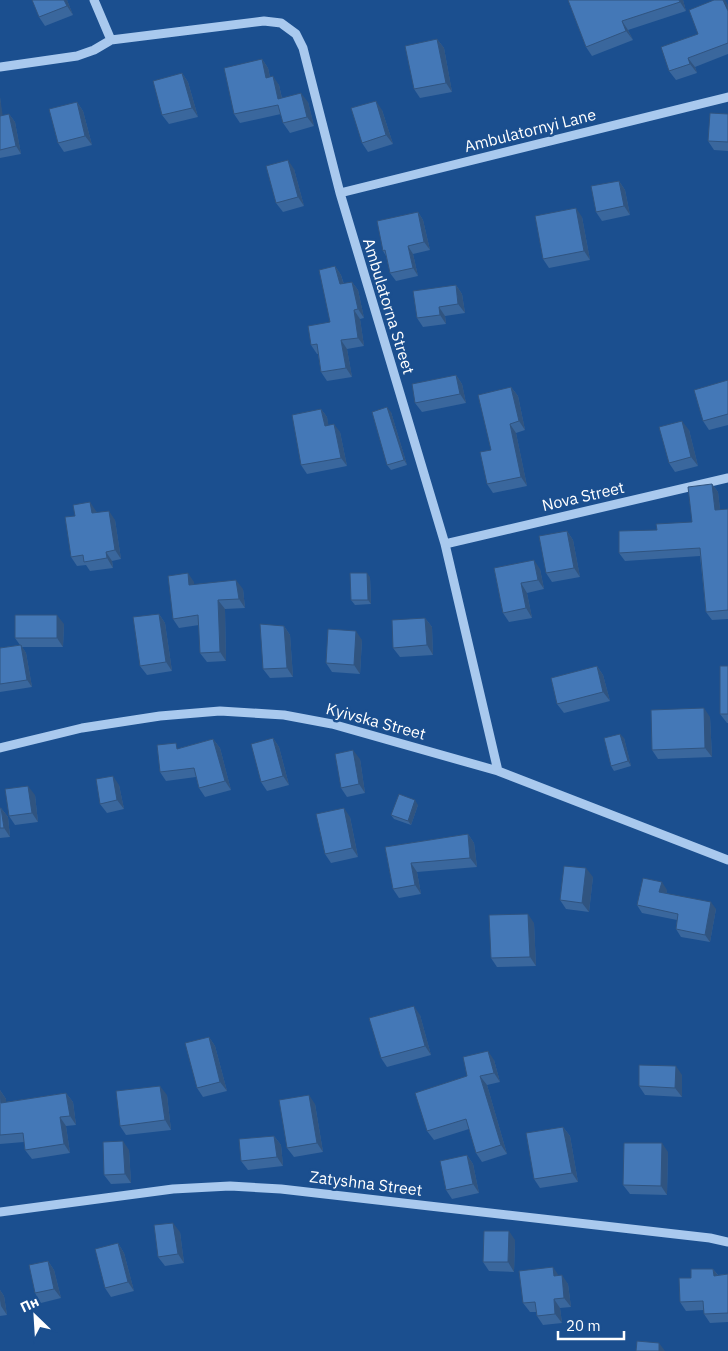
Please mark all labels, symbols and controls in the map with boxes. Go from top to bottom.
street label: Ambulatornyi Lane [462,104,598,156]
street label: Ambulatorna Street [359,236,419,376]
street label: Nova Street [540,477,626,515]
street label: Kyivska Street [324,698,428,744]
street label: Zatyshna Street [308,1166,424,1200]
north arrow [10,1291,60,1341]
text: Пн [17,1292,42,1316]
scale bar [558,1308,624,1340]
text: 20 m [566,1316,601,1335]

